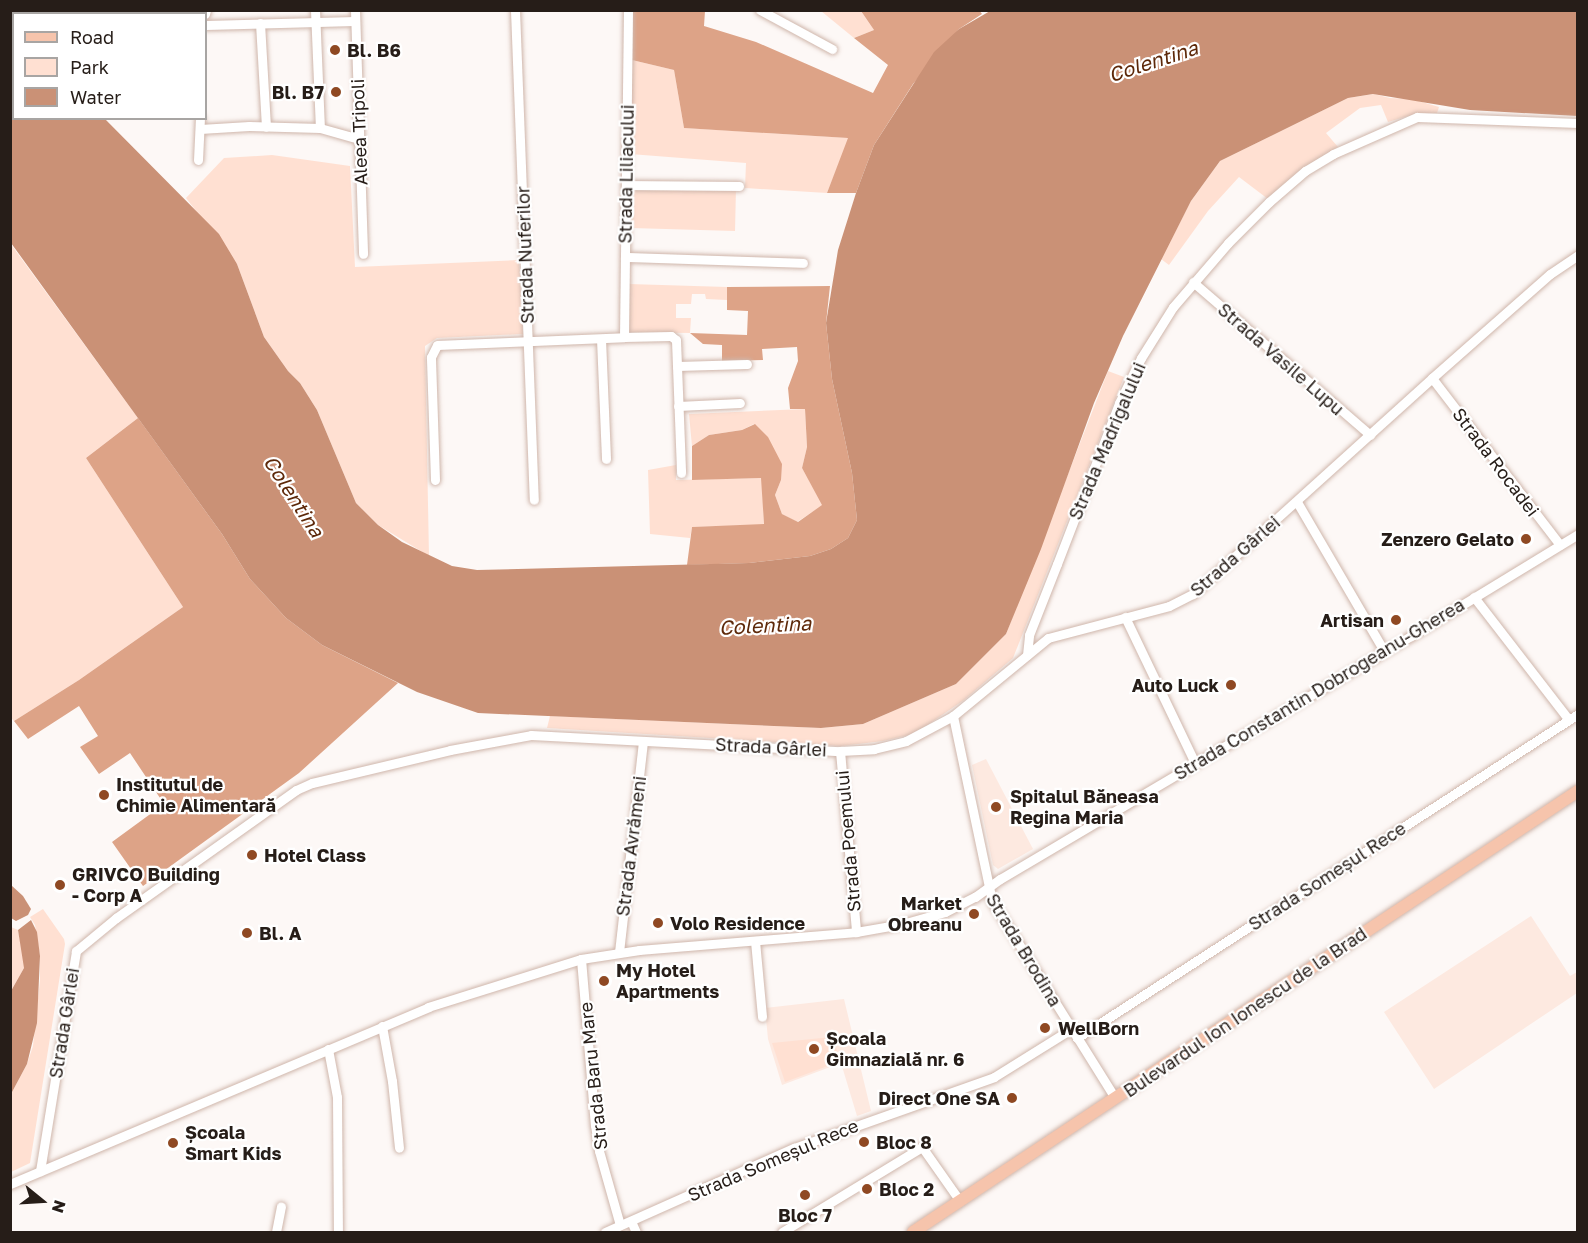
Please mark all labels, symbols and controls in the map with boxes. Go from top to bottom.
legend [12,12,207,120]
text: Road [70,26,114,48]
water label: Colentina [1105,35,1201,87]
place label: Bl. B6 [347,39,401,61]
marker: Bl. B6 [328,43,342,57]
text: Park [70,56,109,78]
street label: Aleea Tripoli [346,78,372,186]
place label: Bl. B7 [272,81,324,103]
marker: Bl. B7 [329,85,343,99]
text: Water [70,86,121,108]
street label: Strada Liliacului [614,104,638,244]
street label: Strada Nuferilor [512,186,538,324]
street label: Strada Vasile Lupu [1214,298,1348,420]
street label: Strada Madrigalului [1064,359,1150,523]
street label: Strada Rocadei [1448,403,1544,521]
water label: Colentina [259,451,329,541]
street label: Strada Gârlei [1186,511,1284,601]
place label: Zenzero Gelato [1381,528,1514,550]
marker: Zenzero Gelato [1519,532,1533,546]
street label: Strada Constantin Dobrogeanu-Gherea [1170,594,1468,784]
place label: Artisan [1320,609,1384,631]
water label: Colentina [718,611,812,639]
marker: Artisan [1389,613,1403,627]
place label: Auto Luck [1132,674,1219,696]
marker: Auto Luck [1224,678,1238,692]
street label: Strada Gârlei [715,733,827,761]
street label: Strada Poemului [831,769,865,913]
place label: Institutul de Chimie Alimentară [116,774,276,816]
street label: Strada Avrămeni [612,774,650,918]
place label: Spitalul Băneasa Regina Maria [1010,786,1159,828]
marker: Institutul de Chimie Alimentară [97,788,111,802]
marker: Spitalul Băneasa Regina Maria [987,798,1005,816]
street label: Strada Someșul Rece [1244,817,1410,935]
place label: Hotel Class [264,844,366,866]
marker: Hotel Class [245,848,259,862]
place label: GRIVCO Building - Corp A [72,864,220,906]
marker: GRIVCO Building - Corp A [53,878,67,892]
street label: Strada Brodina [982,890,1066,1010]
place label: Market Obreanu [888,893,962,936]
marker: Market Obreanu [967,907,981,921]
place label: Volo Residence [670,912,805,934]
marker: Volo Residence [651,916,665,930]
place label: Bl. A [259,922,302,944]
street label: Bulevardul Ion Ionescu de la Brad [1119,922,1371,1102]
marker: Bl. A [240,926,254,940]
place label: My Hotel Apartments [616,960,719,1002]
street label: Strada Gârlei [45,966,83,1080]
marker: My Hotel Apartments [597,974,611,988]
street label: Strada Baru Mare [574,1001,612,1151]
place label: WellBorn [1058,1017,1139,1039]
marker: WellBorn [1036,1019,1054,1037]
place label: Școala Gimnazială nr. 6 [826,1028,965,1070]
marker: Școala Gimnazială nr. 6 [807,1042,821,1056]
place label: Direct One SA [878,1087,1000,1109]
marker: Direct One SA [1005,1091,1019,1105]
street label: Strada Someșul Rece [684,1114,862,1206]
place label: Școala Smart Kids [185,1122,281,1164]
place label: Bloc 8 [876,1131,932,1153]
marker: Bloc 8 [857,1135,871,1149]
marker: Școala Smart Kids [166,1136,180,1150]
north arrow [12,1171,72,1231]
place label: Bloc 2 [879,1178,934,1200]
marker: Bloc 2 [860,1182,874,1196]
marker: Bloc 7 [798,1188,812,1202]
text: N [48,1198,71,1215]
place label: Bloc 7 [778,1204,832,1226]

